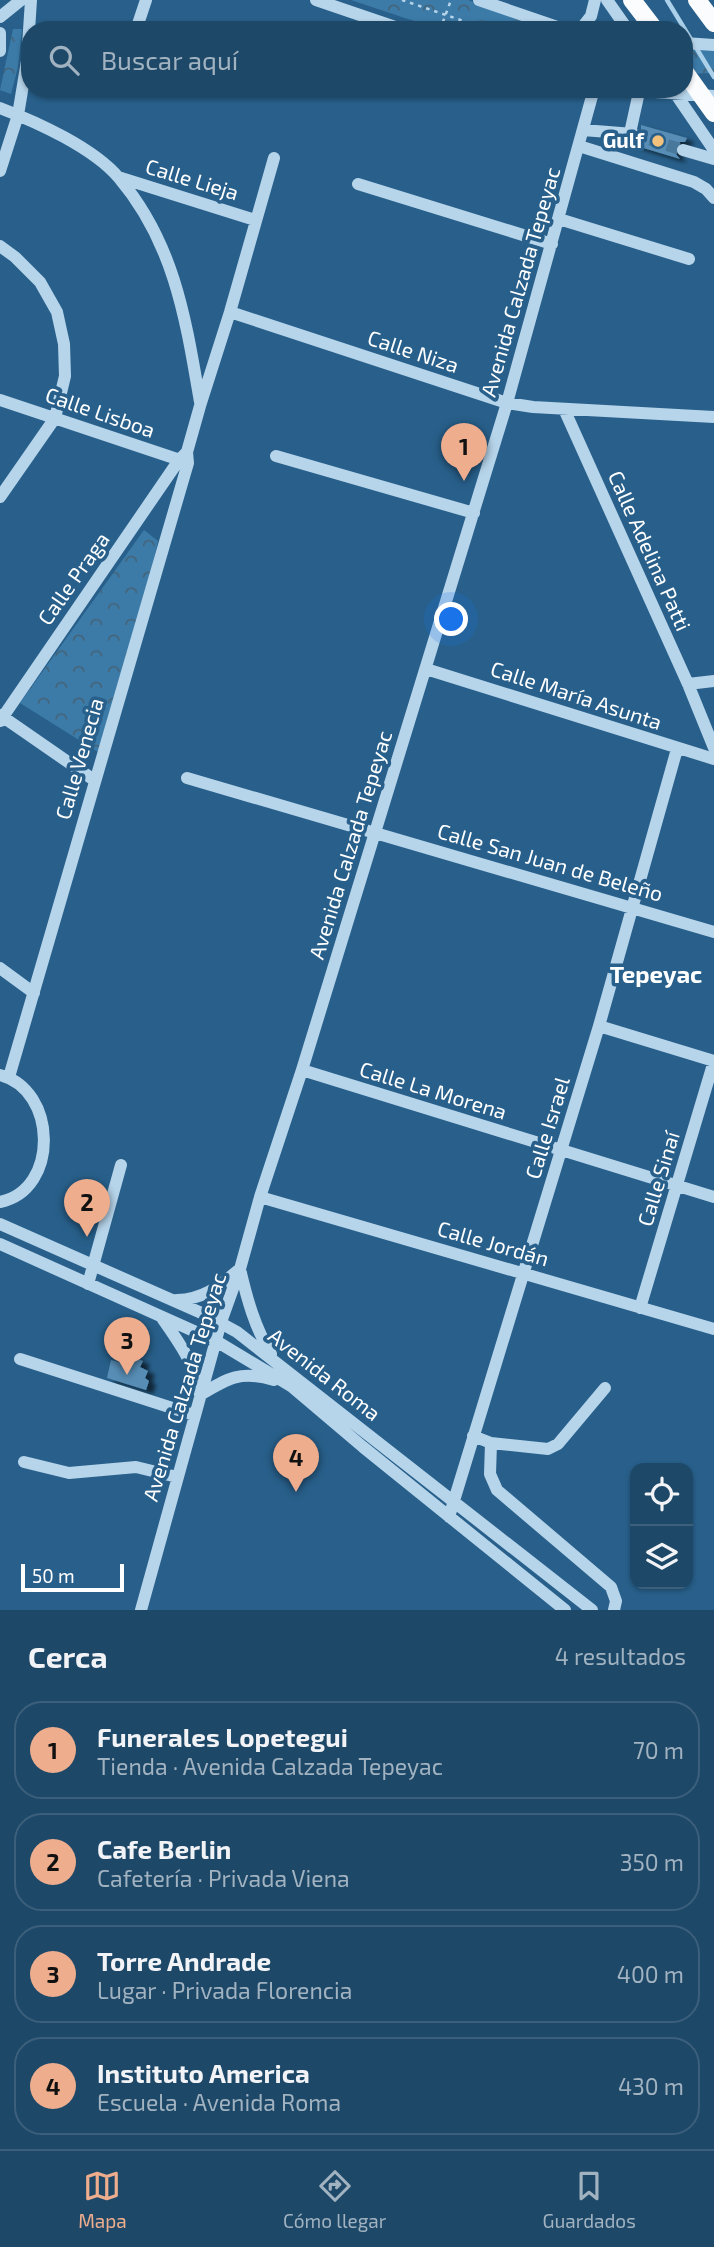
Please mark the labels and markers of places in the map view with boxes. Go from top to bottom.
place label: Gulf [603,127,645,152]
marker: Gulf [650,133,666,149]
pin: 1 [441,423,487,481]
pin: 2 [64,1179,110,1237]
pin: 3 [104,1317,150,1375]
pin: 4 [273,1434,319,1492]

